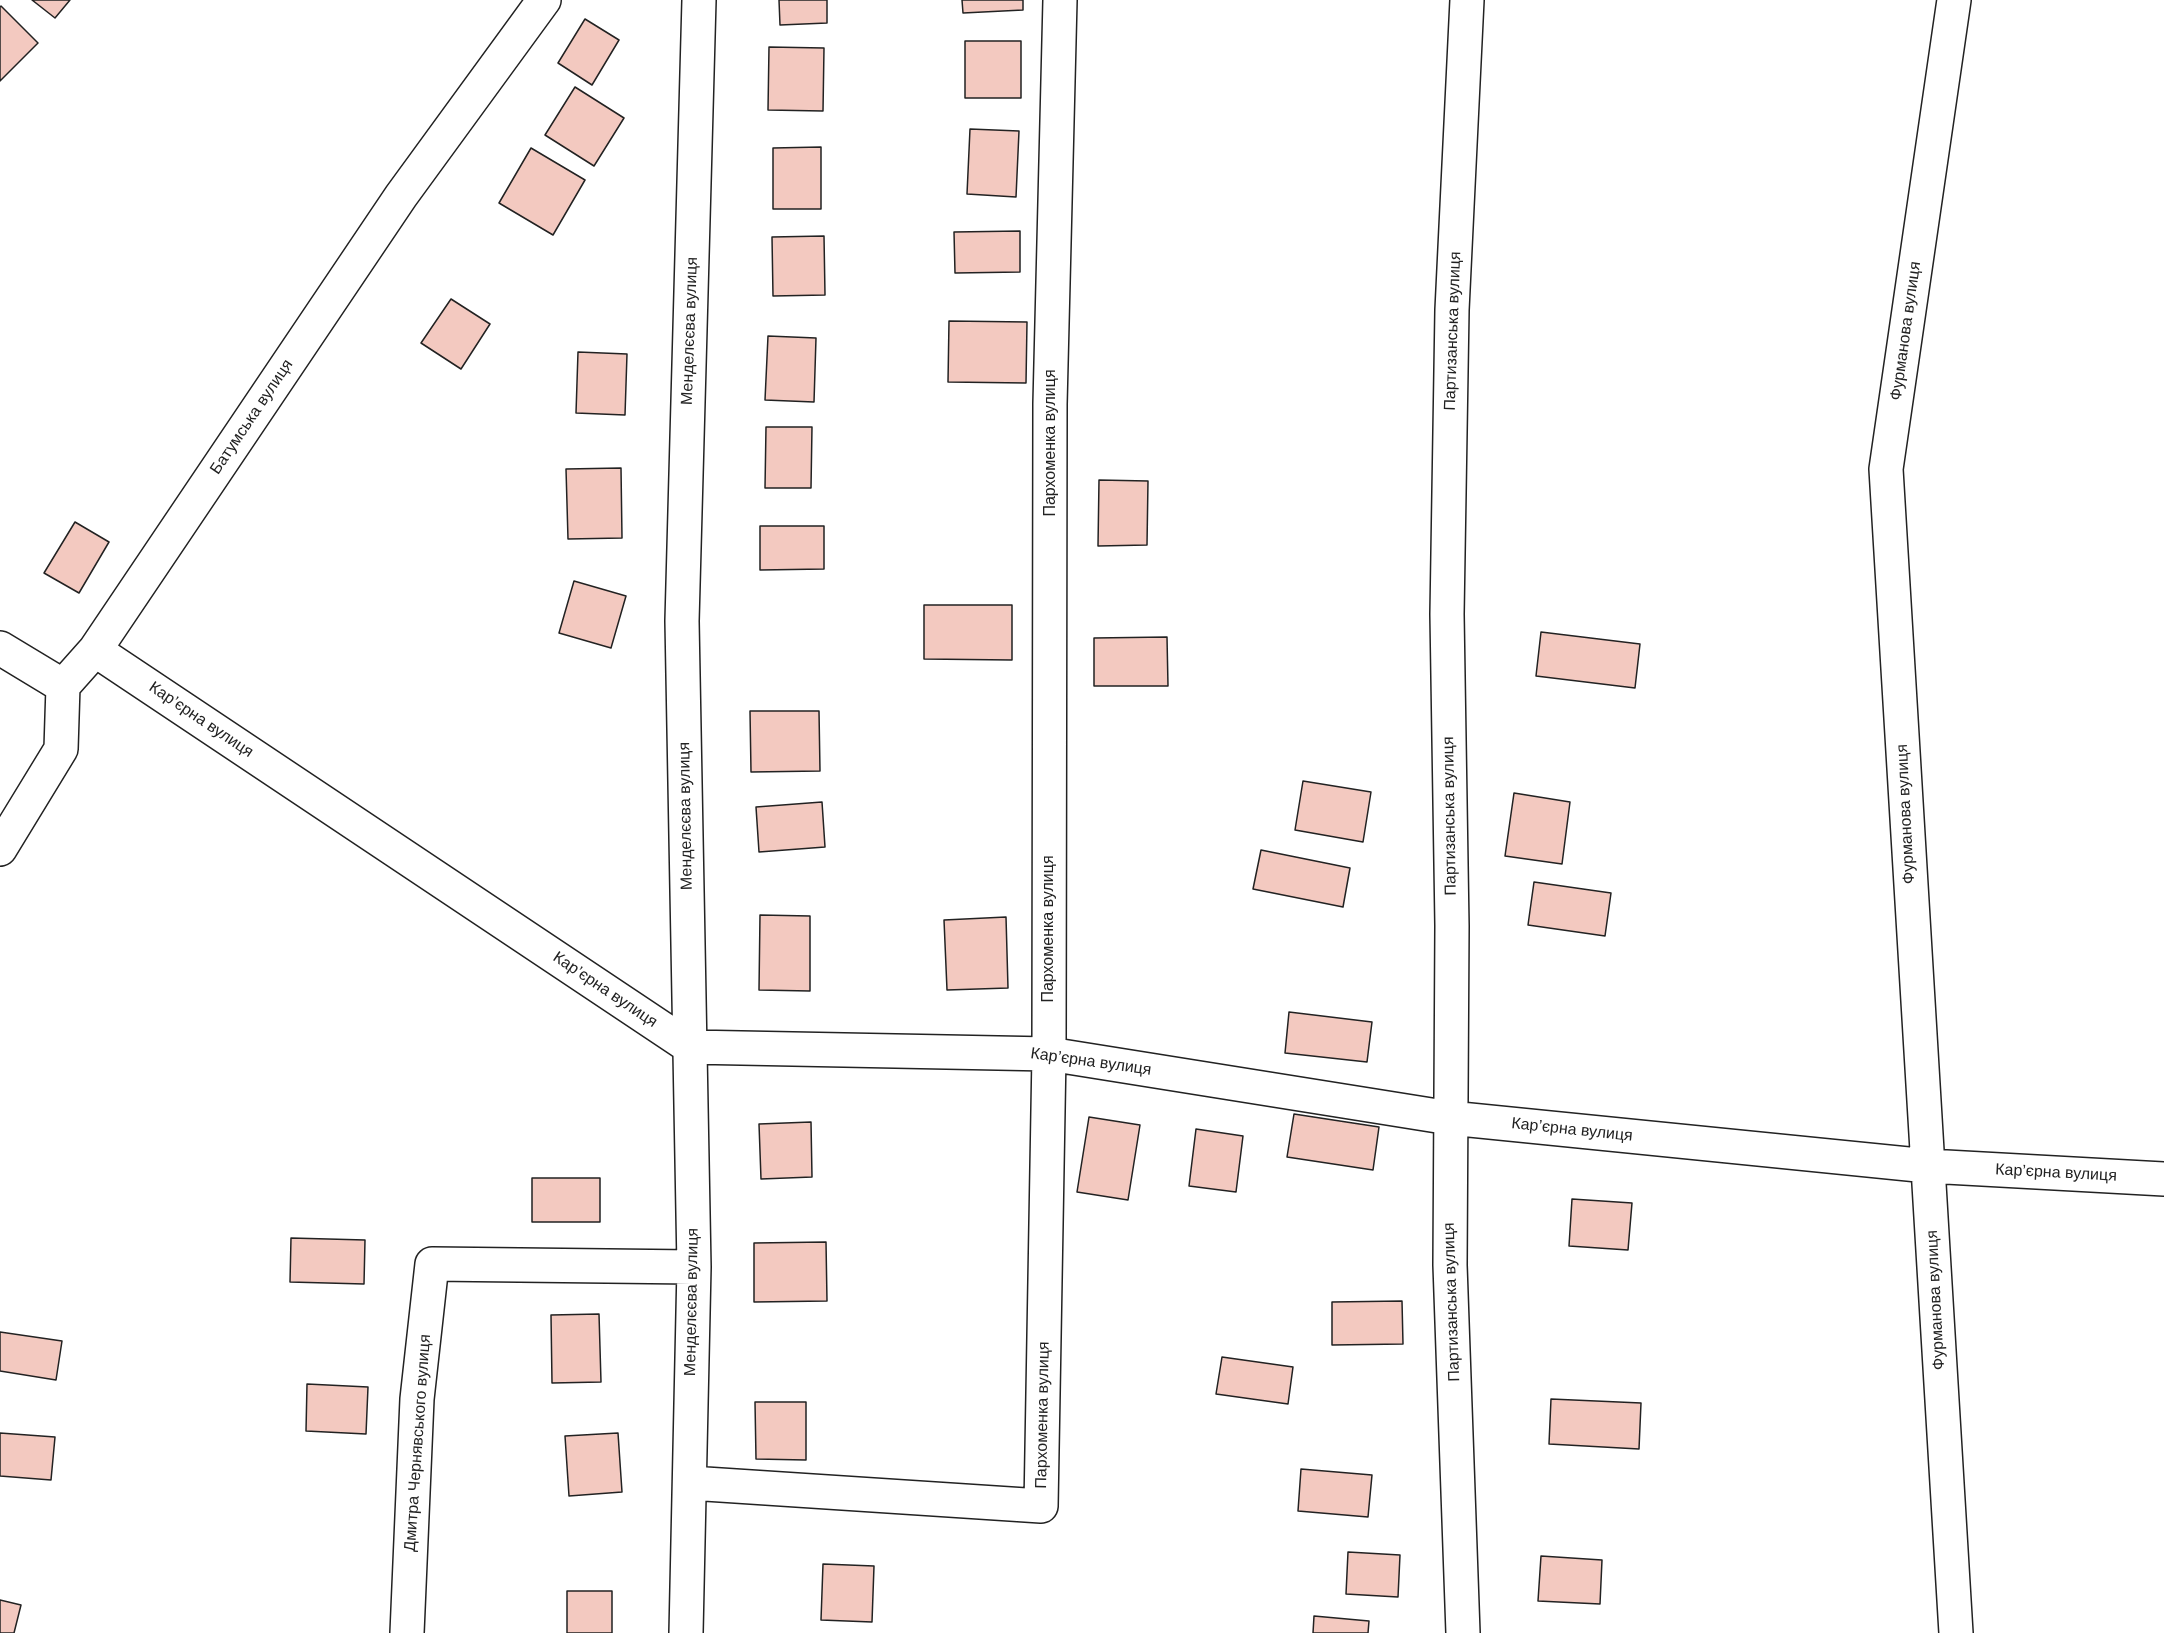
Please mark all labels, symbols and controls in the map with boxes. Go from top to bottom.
street label: Партизанська вулиця [1441,251,1465,411]
street label: Менделєєва вулиця [678,257,702,405]
street label: Фурманова вулиця [1887,260,1925,402]
street label: Батумська вулиця [206,356,298,478]
street label: Пархоменка вулиця [1041,369,1061,517]
street label: Кар’єрна вулиця [145,678,257,762]
street label: Партизанська вулиця [1439,736,1461,896]
street label: Менделєєва вулиця [675,742,697,890]
street label: Фурманова вулиця [1893,744,1919,884]
street label: Пархоменка вулиця [1039,855,1059,1003]
street label: Кар’єрна вулиця [549,948,661,1032]
street label: Кар’єрна вулиця [1029,1044,1153,1080]
street label: Кар’єрна вулиця [1510,1114,1634,1146]
street label: Кар’єрна вулиця [1995,1160,2117,1186]
street label: Партизанська вулиця [1440,1222,1464,1382]
street label: Менделєєва вулиця [681,1228,703,1376]
street label: Фурманова вулиця [1923,1230,1949,1370]
street label: Дмитра Чернявського вулиця [401,1334,435,1552]
street label: Пархоменка вулиця [1032,1341,1054,1489]

